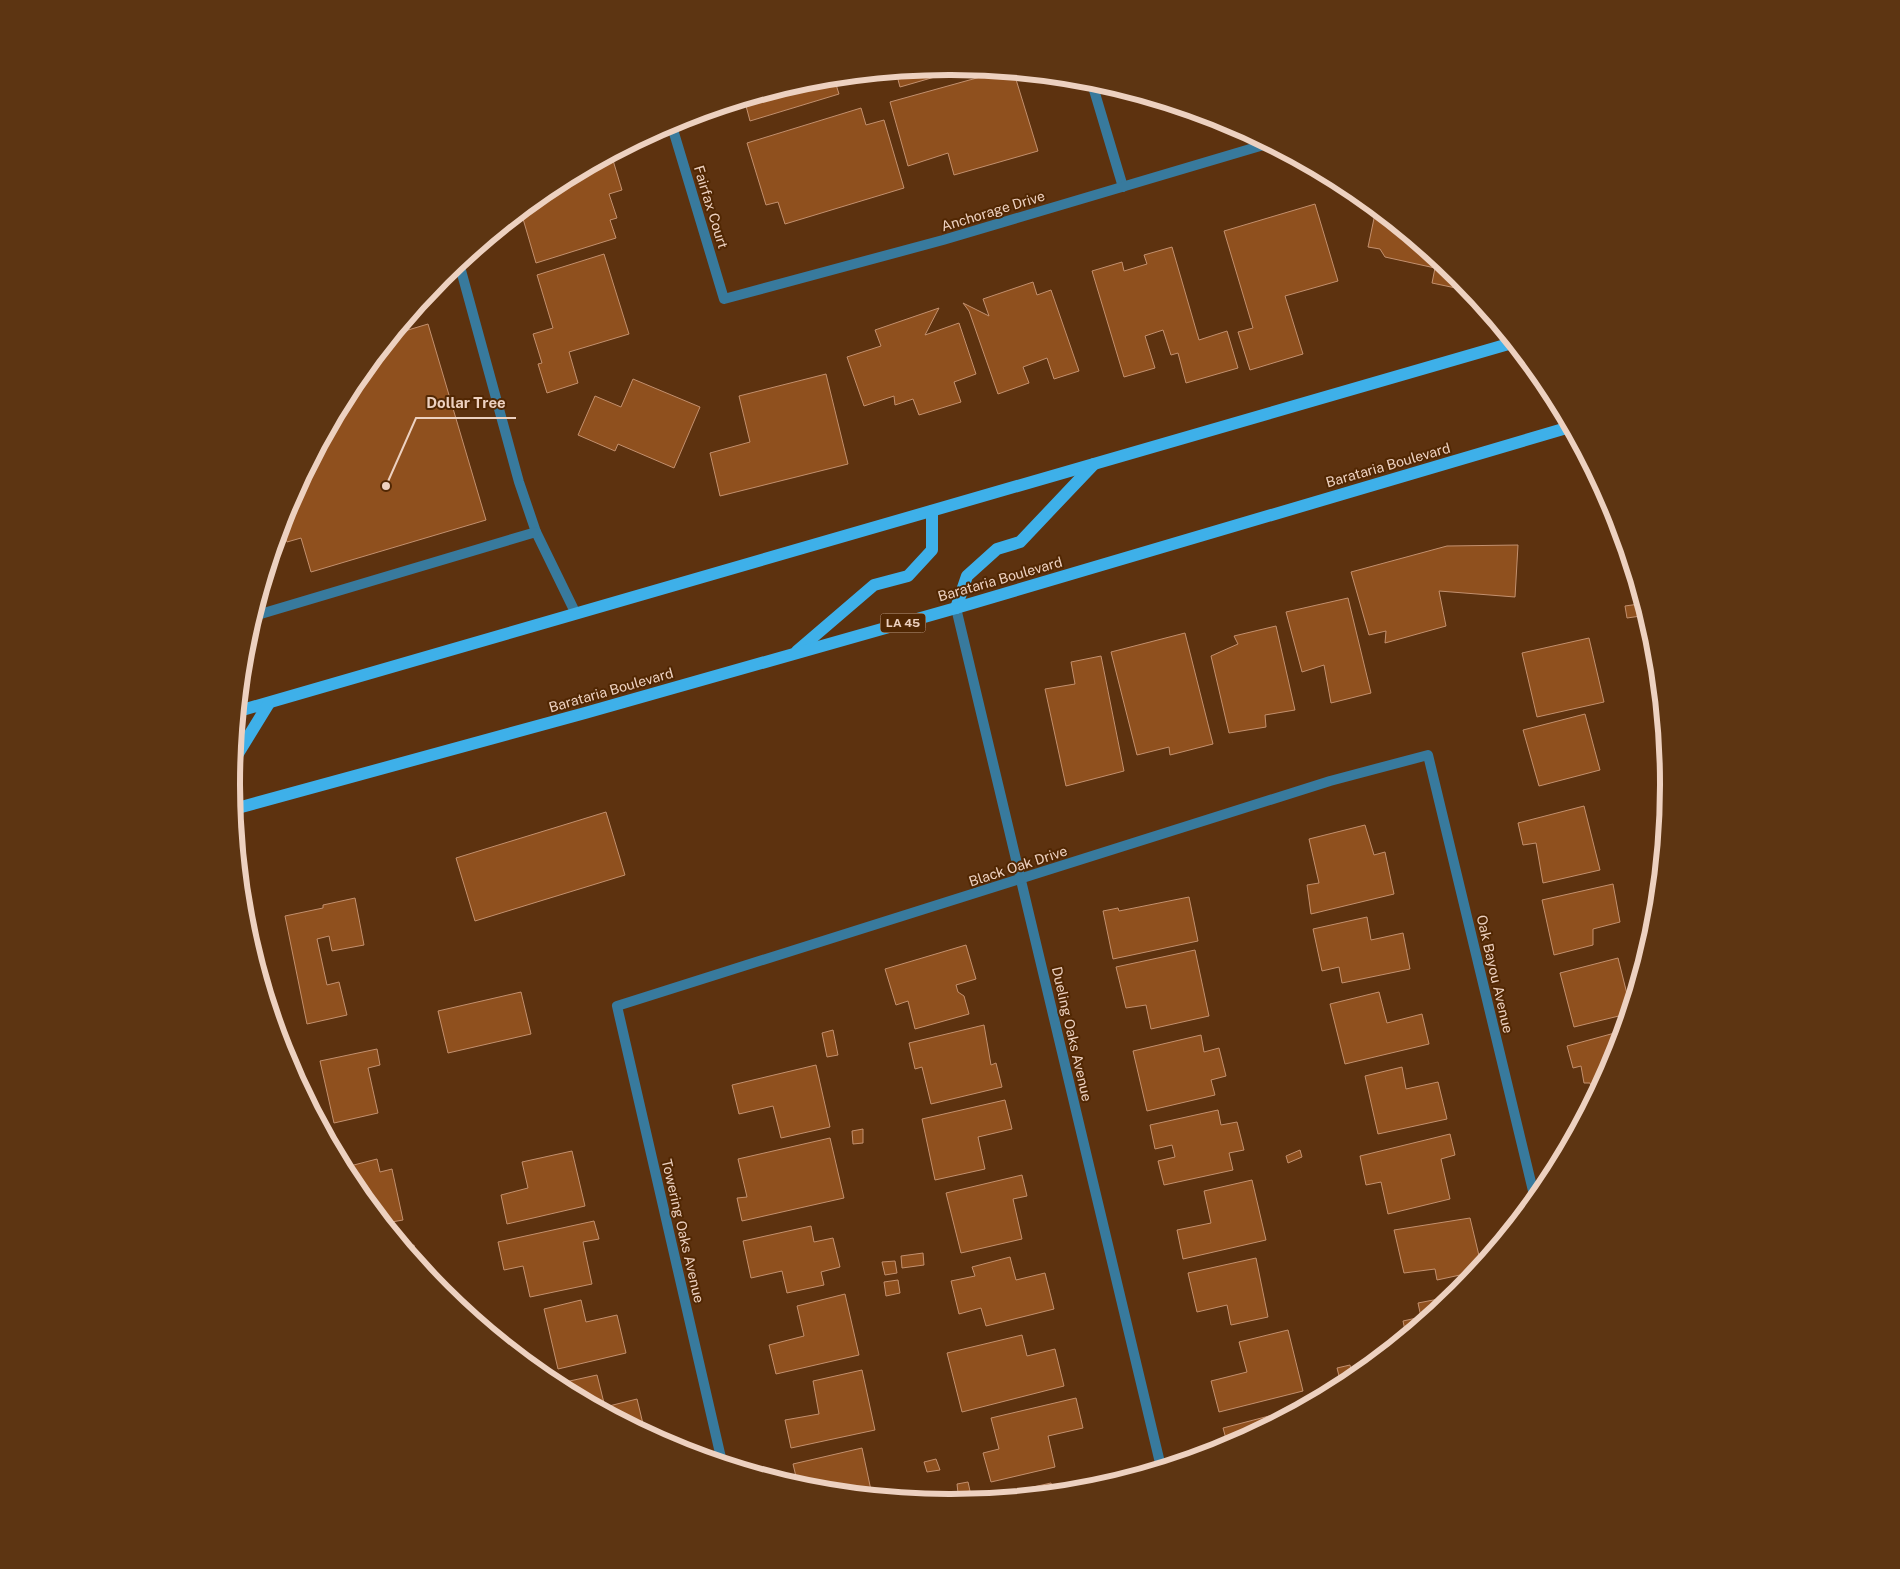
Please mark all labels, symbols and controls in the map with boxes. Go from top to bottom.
street label: Fairfax Court [691,164,731,250]
street label: Anchorage Drive [939,188,1047,234]
callout: Dollar Tree [416,388,516,418]
text: Dollar Tree [426,394,506,411]
street label: Barataria Boulevard [1324,440,1452,490]
street label: Barataria Boulevard [936,554,1064,604]
road number: LA 45 [880,614,926,632]
street label: Barataria Boulevard [547,665,675,715]
street label: Black Oak Drive [967,842,1069,889]
street label: Oak Bayou Avenue [1474,913,1516,1035]
street label: Dueling Oaks Avenue [1049,965,1095,1103]
street label: Towering Oaks Avenue [659,1157,707,1305]

